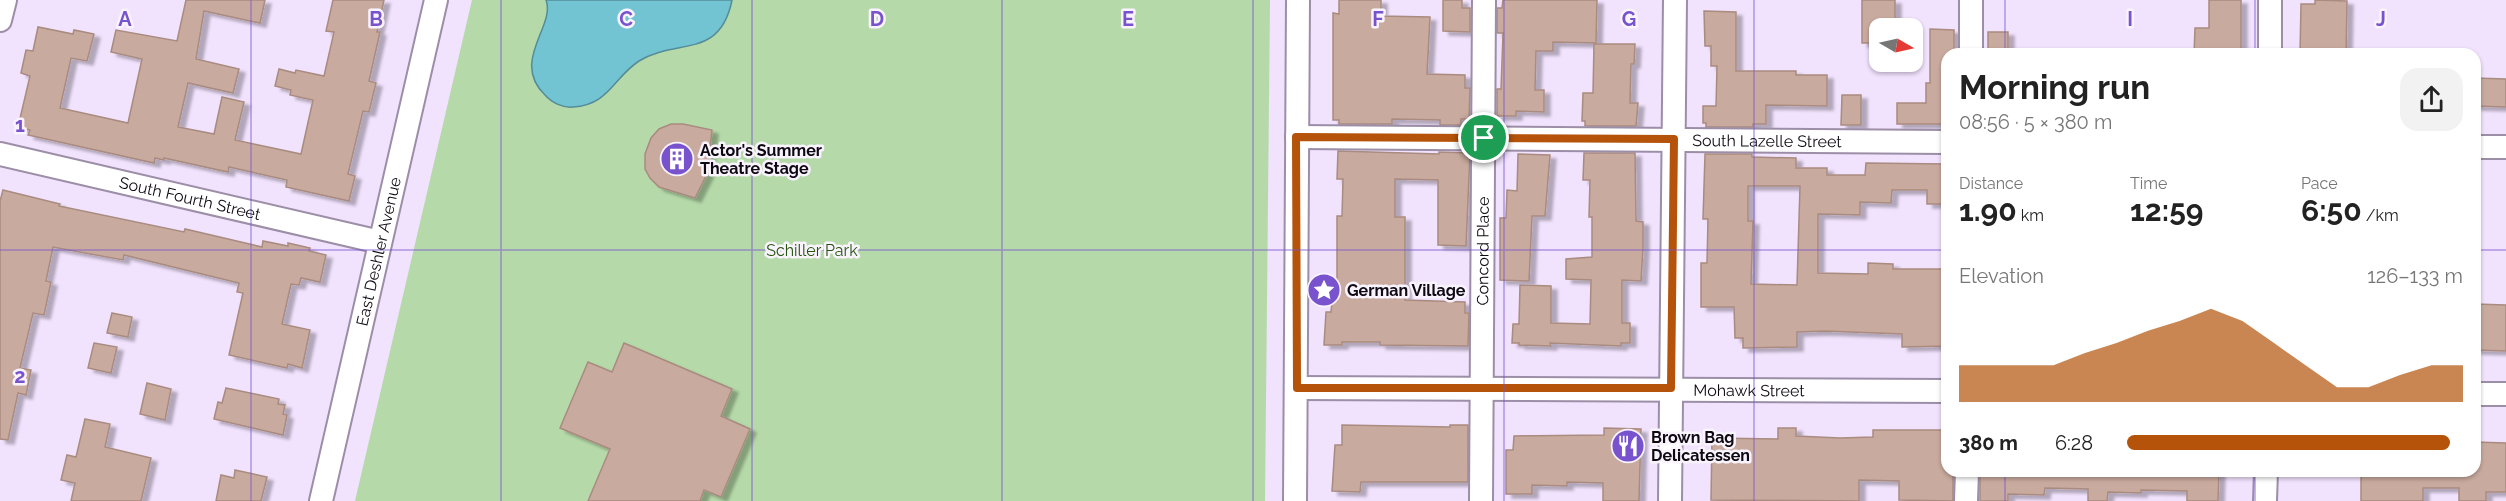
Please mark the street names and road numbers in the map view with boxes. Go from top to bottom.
street label: South Lazelle Street [1692,131,1842,151]
street label: South Fourth Street [118,172,263,224]
street label: East Deshler Avenue [352,175,405,328]
street label: Concord Place [1473,197,1492,305]
street label: Mohawk Street [1693,380,1805,400]

